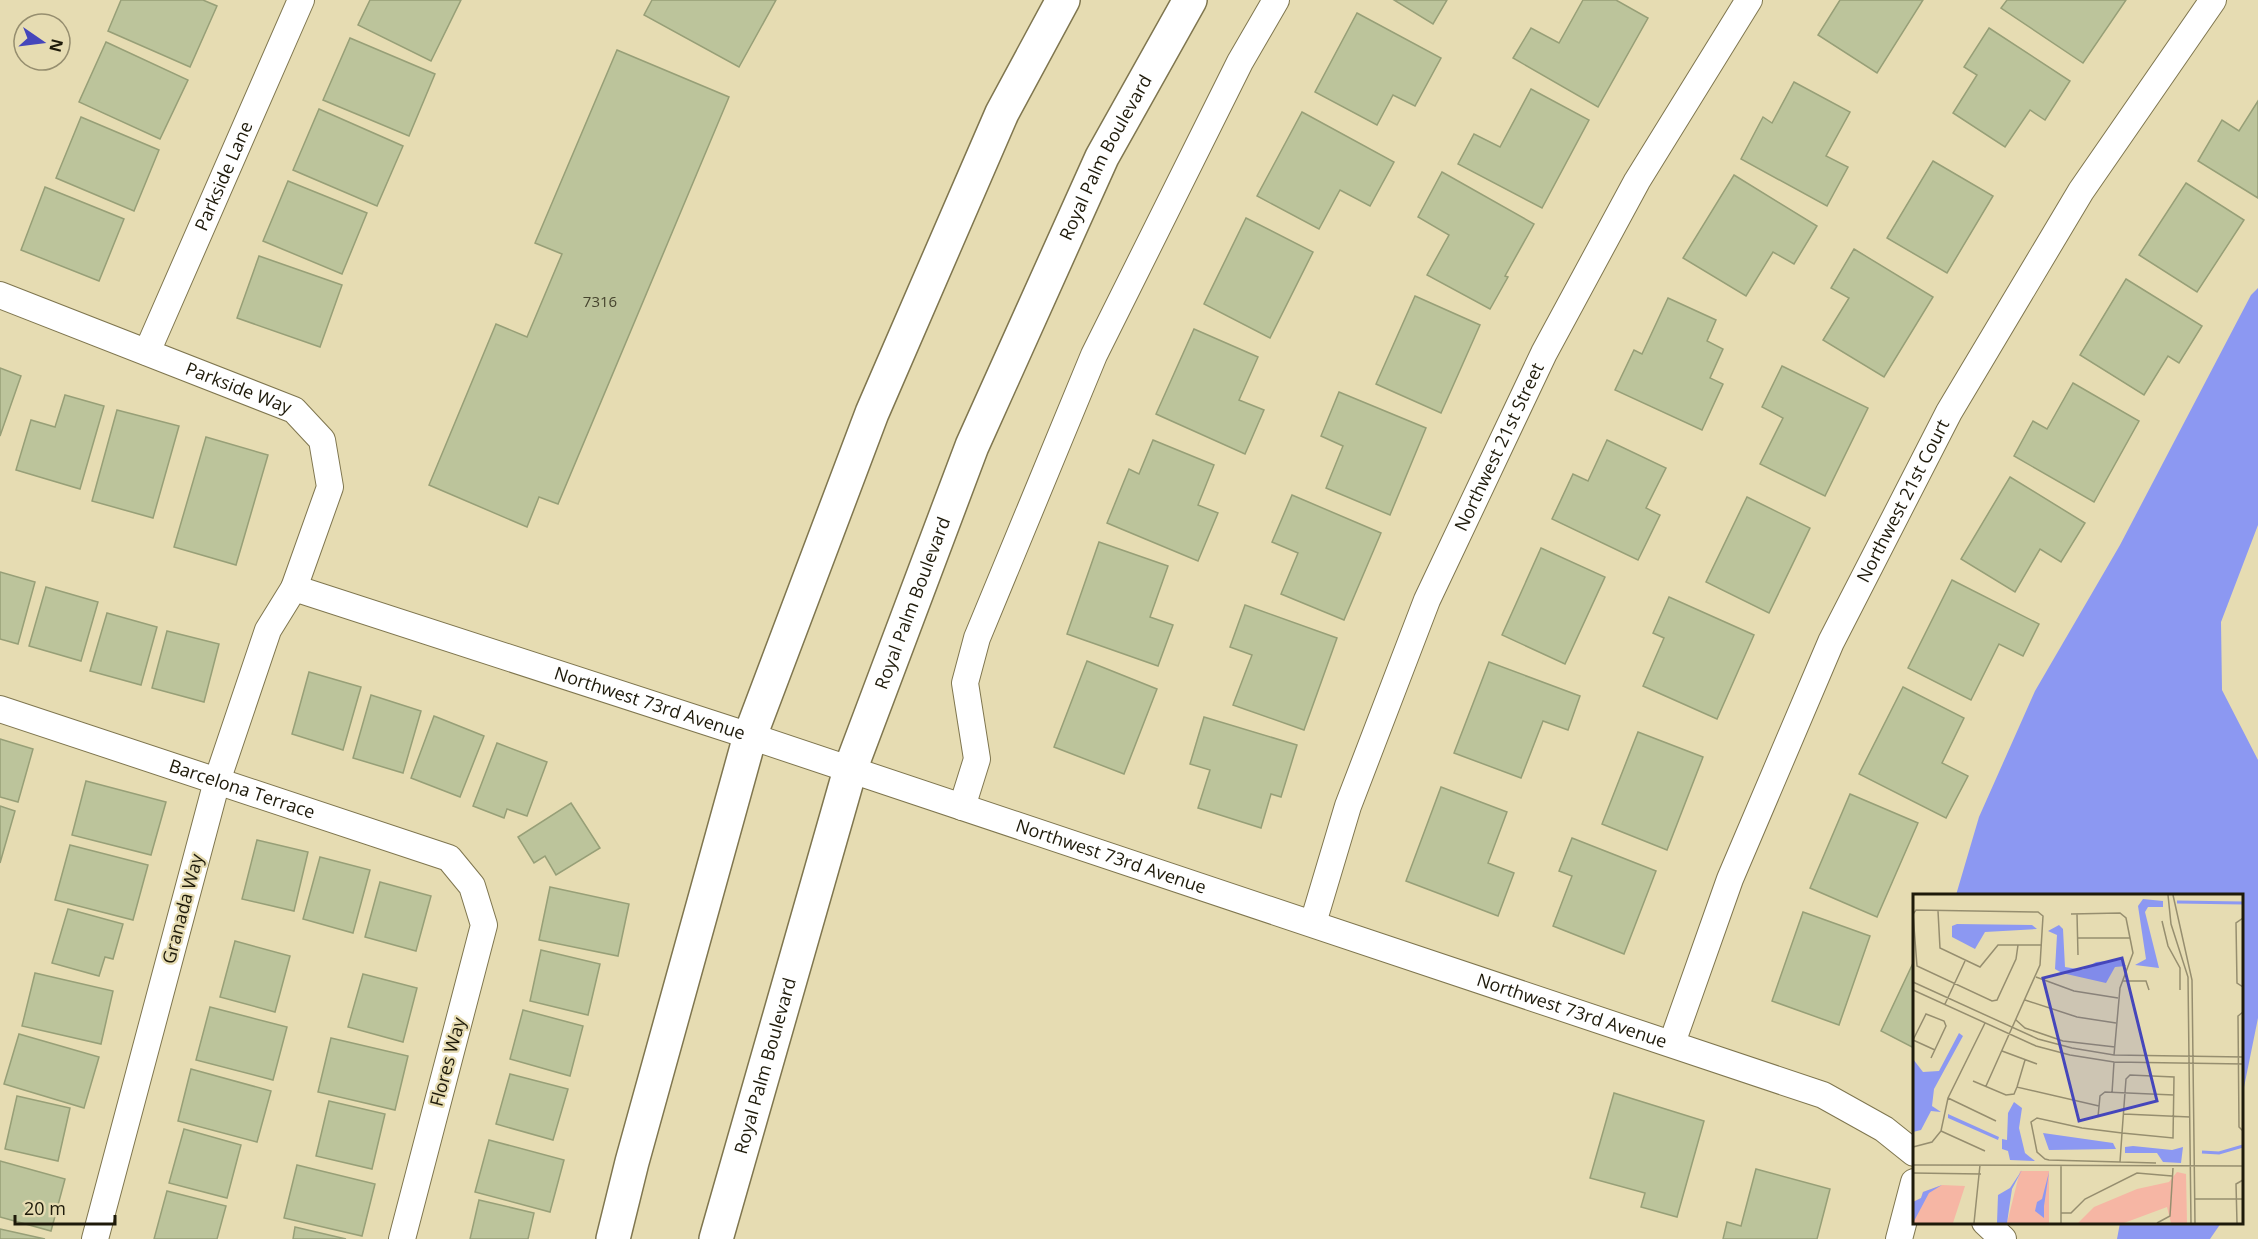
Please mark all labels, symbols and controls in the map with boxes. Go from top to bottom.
north arrow [12,12,72,72]
text: N [44,37,69,55]
street label: Royal Palm Boulevard [1053,70,1157,244]
street label: Parkside Lane [189,117,258,234]
house number: 7316 [583,291,617,311]
street label: Parkside Way [182,356,296,419]
street label: Northwest 21st Street [1448,359,1549,535]
street label: Northwest 21st Court [1851,415,1954,586]
street label: Royal Palm Boulevard [868,513,955,692]
street label: Northwest 73rd Avenue [552,660,749,745]
street label: Barcelona Terrace [166,753,318,824]
street label: Northwest 73rd Avenue [1013,813,1210,899]
street label: Granada Way [156,850,208,966]
inset map [1913,894,2243,1224]
street label: Northwest 73rd Avenue [1474,967,1670,1053]
street label: Royal Palm Boulevard [728,975,801,1157]
street label: Flores Way [424,1014,471,1109]
scale bar [15,1188,116,1226]
text: 20 m [24,1196,66,1220]

